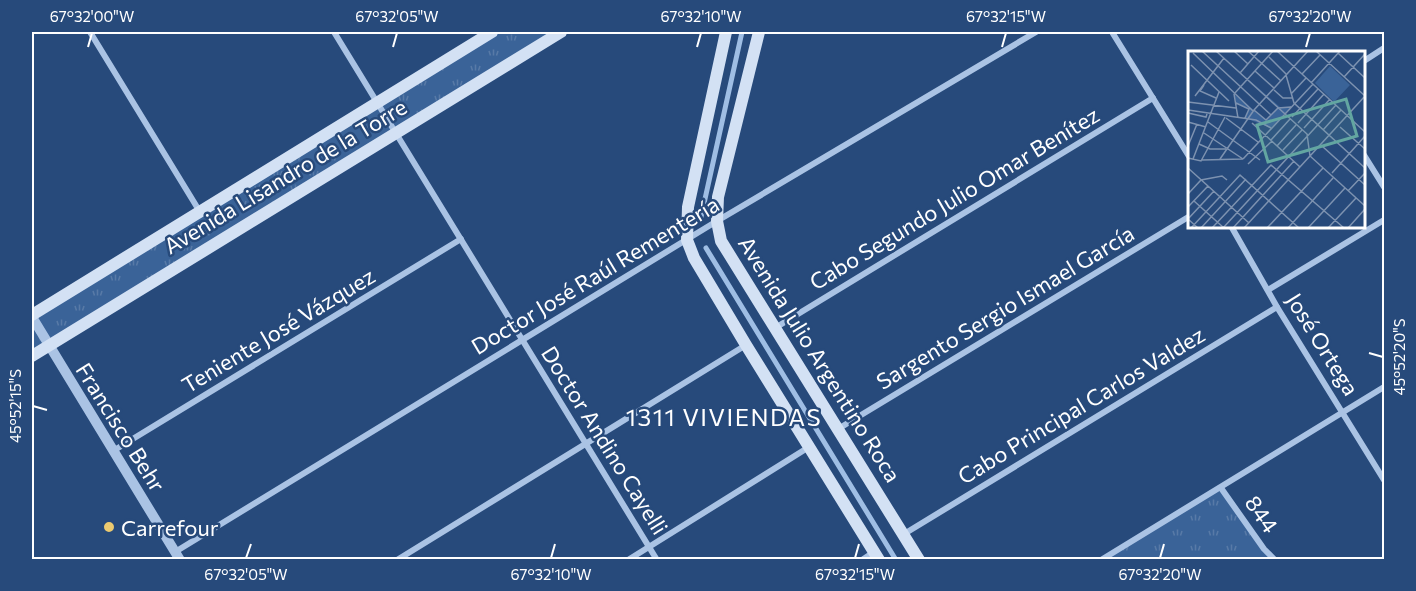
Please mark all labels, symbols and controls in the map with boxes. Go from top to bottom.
text: 67°32'00"W [50,7,134,25]
text: 67°32'05"W [355,7,439,25]
text: 67°32'10"W [660,7,742,25]
text: 67°32'15"W [966,7,1046,25]
text: 67°32'20"W [1269,7,1351,25]
inset map [1188,51,1365,228]
street label: Avenida Lisandro de la Torre [159,93,411,259]
street label: Cabo Segundo Julio Omar Benítez [804,101,1104,295]
street label: Doctor José Raúl Rementería [466,190,724,360]
street label: Sargento Sergio Ismael García [871,219,1139,395]
street label: Avenida Julio Argentino Roca [733,231,907,487]
street label: Teniente José Vázquez [177,262,379,398]
street label: José Ortega [1281,288,1365,400]
text: 45°52'20"S [1390,318,1408,396]
street label: Cabo Principal Carlos Valdez [953,321,1209,489]
street label: Doctor Andino Cayelli [536,341,674,539]
street label: Francisco Behr [71,358,171,497]
text: 45°52'15"S [6,369,24,443]
district label: 1311 VIVIENDAS [626,402,822,431]
street label: 844 [1240,490,1284,538]
place label: Carrefour [121,514,219,541]
marker: Carrefour [102,520,116,534]
text: 67°32'05"W [204,565,288,583]
text: 67°32'10"W [510,565,592,583]
text: 67°32'15"W [815,565,895,583]
text: 67°32'20"W [1119,565,1201,583]

